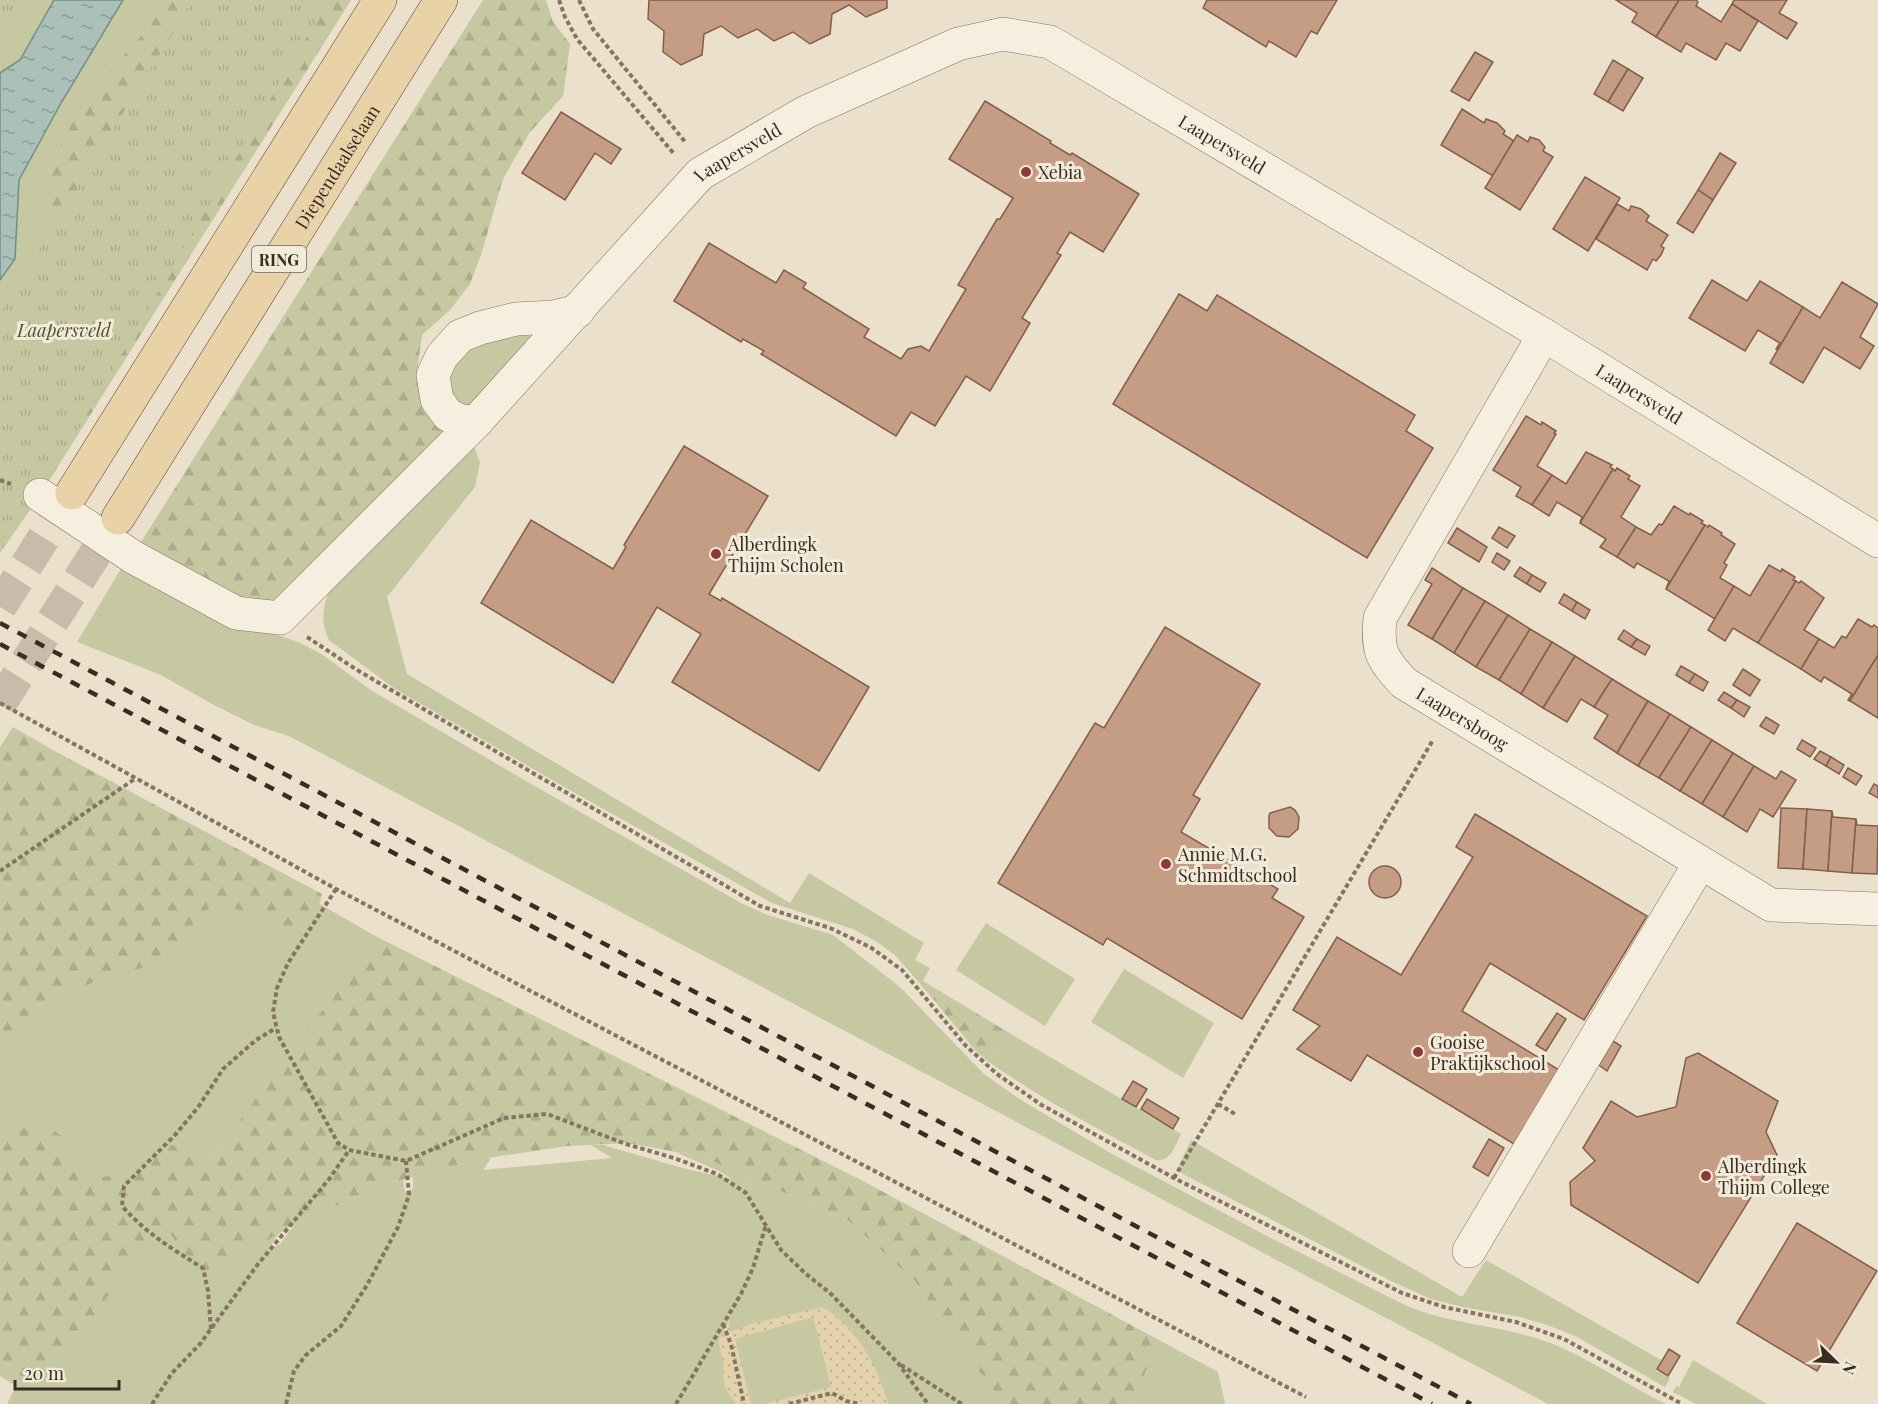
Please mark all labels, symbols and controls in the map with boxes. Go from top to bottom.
street label: Diependaalselaan [289,100,385,233]
street label: Laapersveld [1174,109,1271,180]
street label: Laapersveld [688,117,786,186]
place label: Xebia [1038,160,1082,184]
marker: Xebia [1019,165,1033,179]
road number: RING [252,246,306,272]
park label: Laapersveld [16,318,112,342]
street label: Laapersveld [1591,358,1687,430]
place label: Alberdingk Thijm Scholen [727,532,844,577]
marker: Alberdingk Thijm Scholen [709,547,723,561]
street label: Laapersboog [1412,681,1513,756]
place label: Annie M.G. Schmidtschool [1177,842,1297,887]
marker: Annie M.G. Schmidtschool [1159,857,1173,871]
place label: Gooise Praktijkschool [1430,1030,1546,1075]
marker: Gooise Praktijkschool [1411,1045,1425,1059]
place label: Alberdingk Thijm College [1717,1154,1830,1199]
marker: Alberdingk Thijm College [1699,1169,1713,1183]
north arrow [1806,1332,1866,1392]
scale bar [15,1353,118,1391]
text: N [1838,1359,1862,1378]
text: 20 m [24,1361,64,1385]

